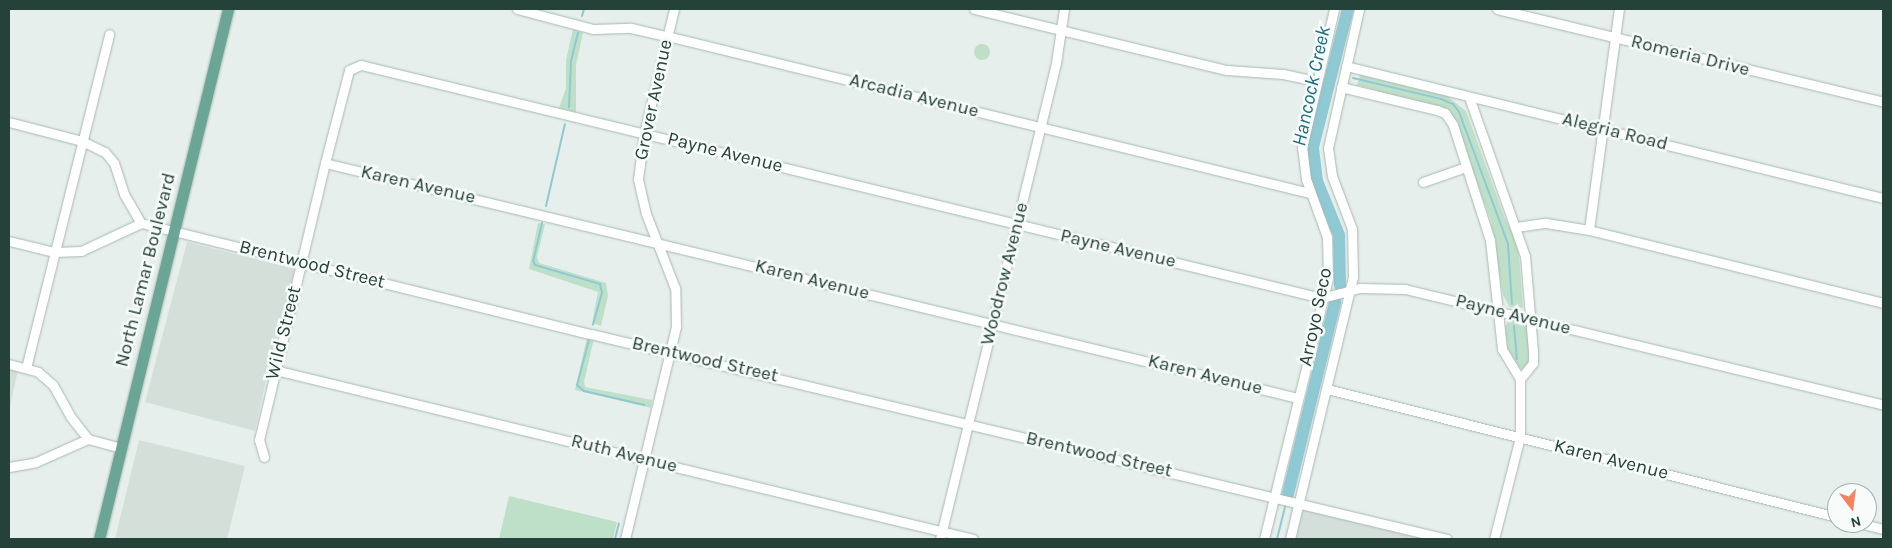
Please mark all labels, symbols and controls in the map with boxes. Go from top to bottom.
water label: Hancock Creek [1287,24,1335,148]
street label: Romeria Drive [1628,30,1752,82]
street label: Grover Avenue [630,38,678,162]
street label: Arcadia Avenue [847,69,981,123]
street label: Alegria Road [1560,108,1670,156]
street label: Payne Avenue [665,128,785,178]
street label: Karen Avenue [358,161,478,209]
street label: North Lamar Boulevard [111,171,181,369]
street label: Woodrow Avenue [976,200,1034,348]
street label: Payne Avenue [1058,225,1178,273]
street label: Brentwood Street [237,236,387,294]
street label: Karen Avenue [752,255,872,305]
street label: Arroyo Seco [1294,266,1338,368]
street label: Wild Street [261,284,307,382]
street label: Payne Avenue [1453,290,1573,340]
street label: Brentwood Street [630,332,780,388]
street label: Karen Avenue [1145,350,1265,400]
street label: Brentwood Street [1024,427,1174,483]
street label: Ruth Avenue [568,430,680,478]
street label: Karen Avenue [1551,435,1671,485]
north arrow [1827,483,1877,533]
text: N [1849,512,1863,532]

